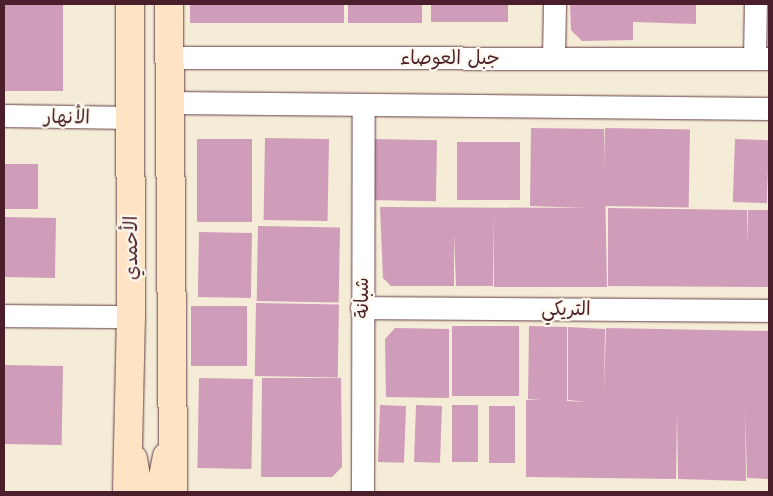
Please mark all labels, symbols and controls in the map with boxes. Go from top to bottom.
street label: جبل العوصاء [400,47,500,69]
street label: الأنهار [44,105,90,129]
street label: الأحمدي [120,216,142,280]
street label: شبانة [351,277,373,319]
street label: التريكي [541,298,591,320]

